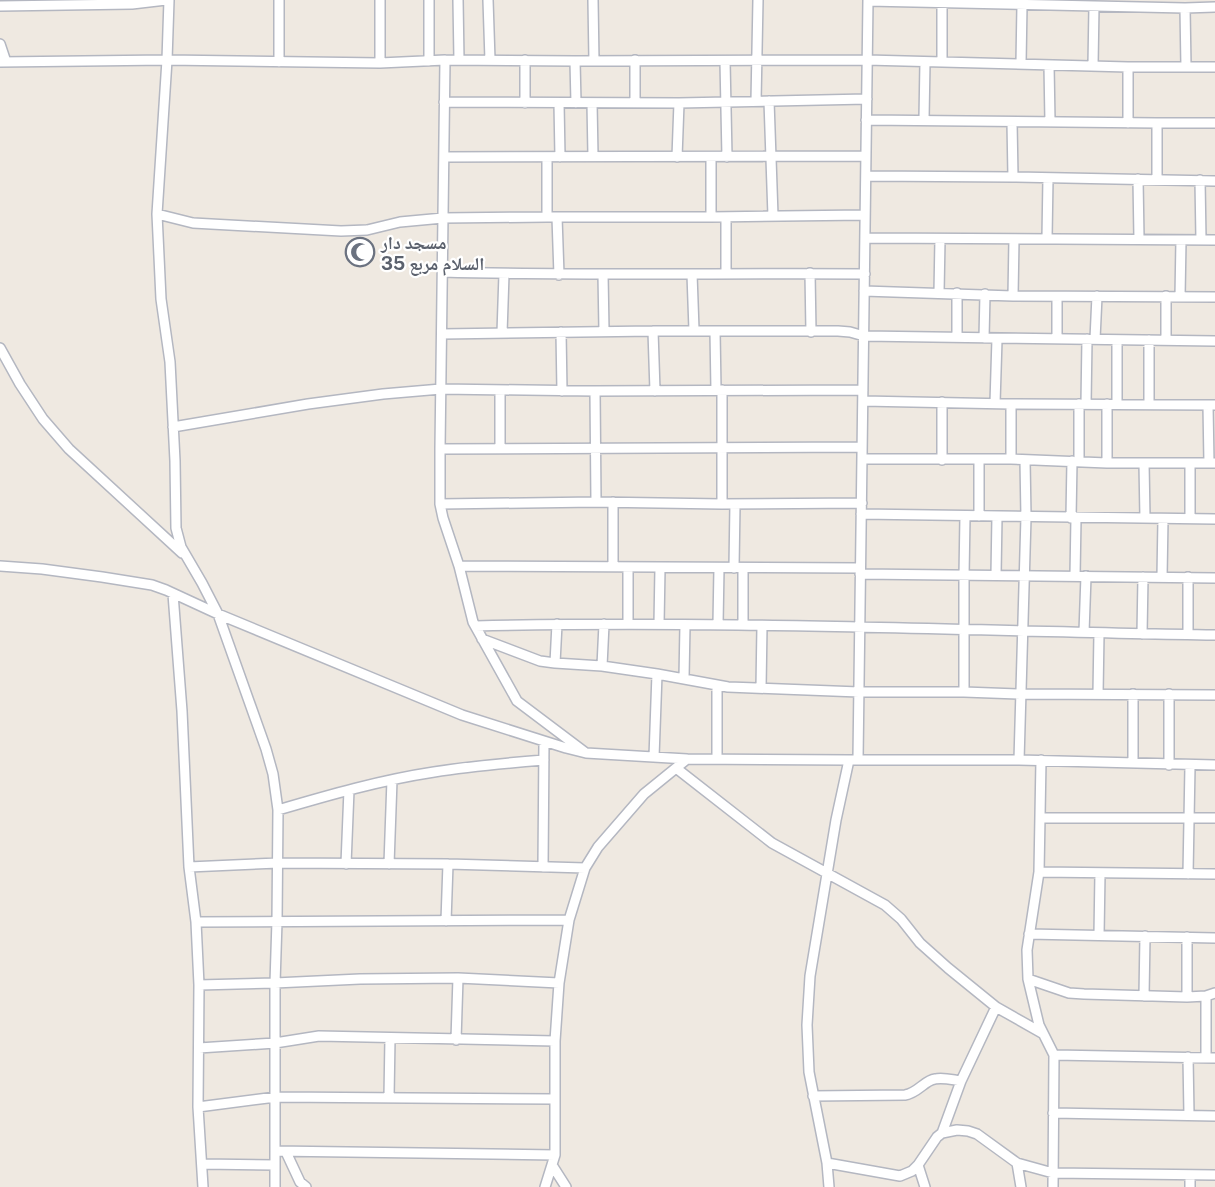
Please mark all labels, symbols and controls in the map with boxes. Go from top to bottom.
place label: مسجد دار السلام مربع 35 [380,232,484,276]
mosque icon: مسجد دار السلام مربع 35 [344,236,376,268]

